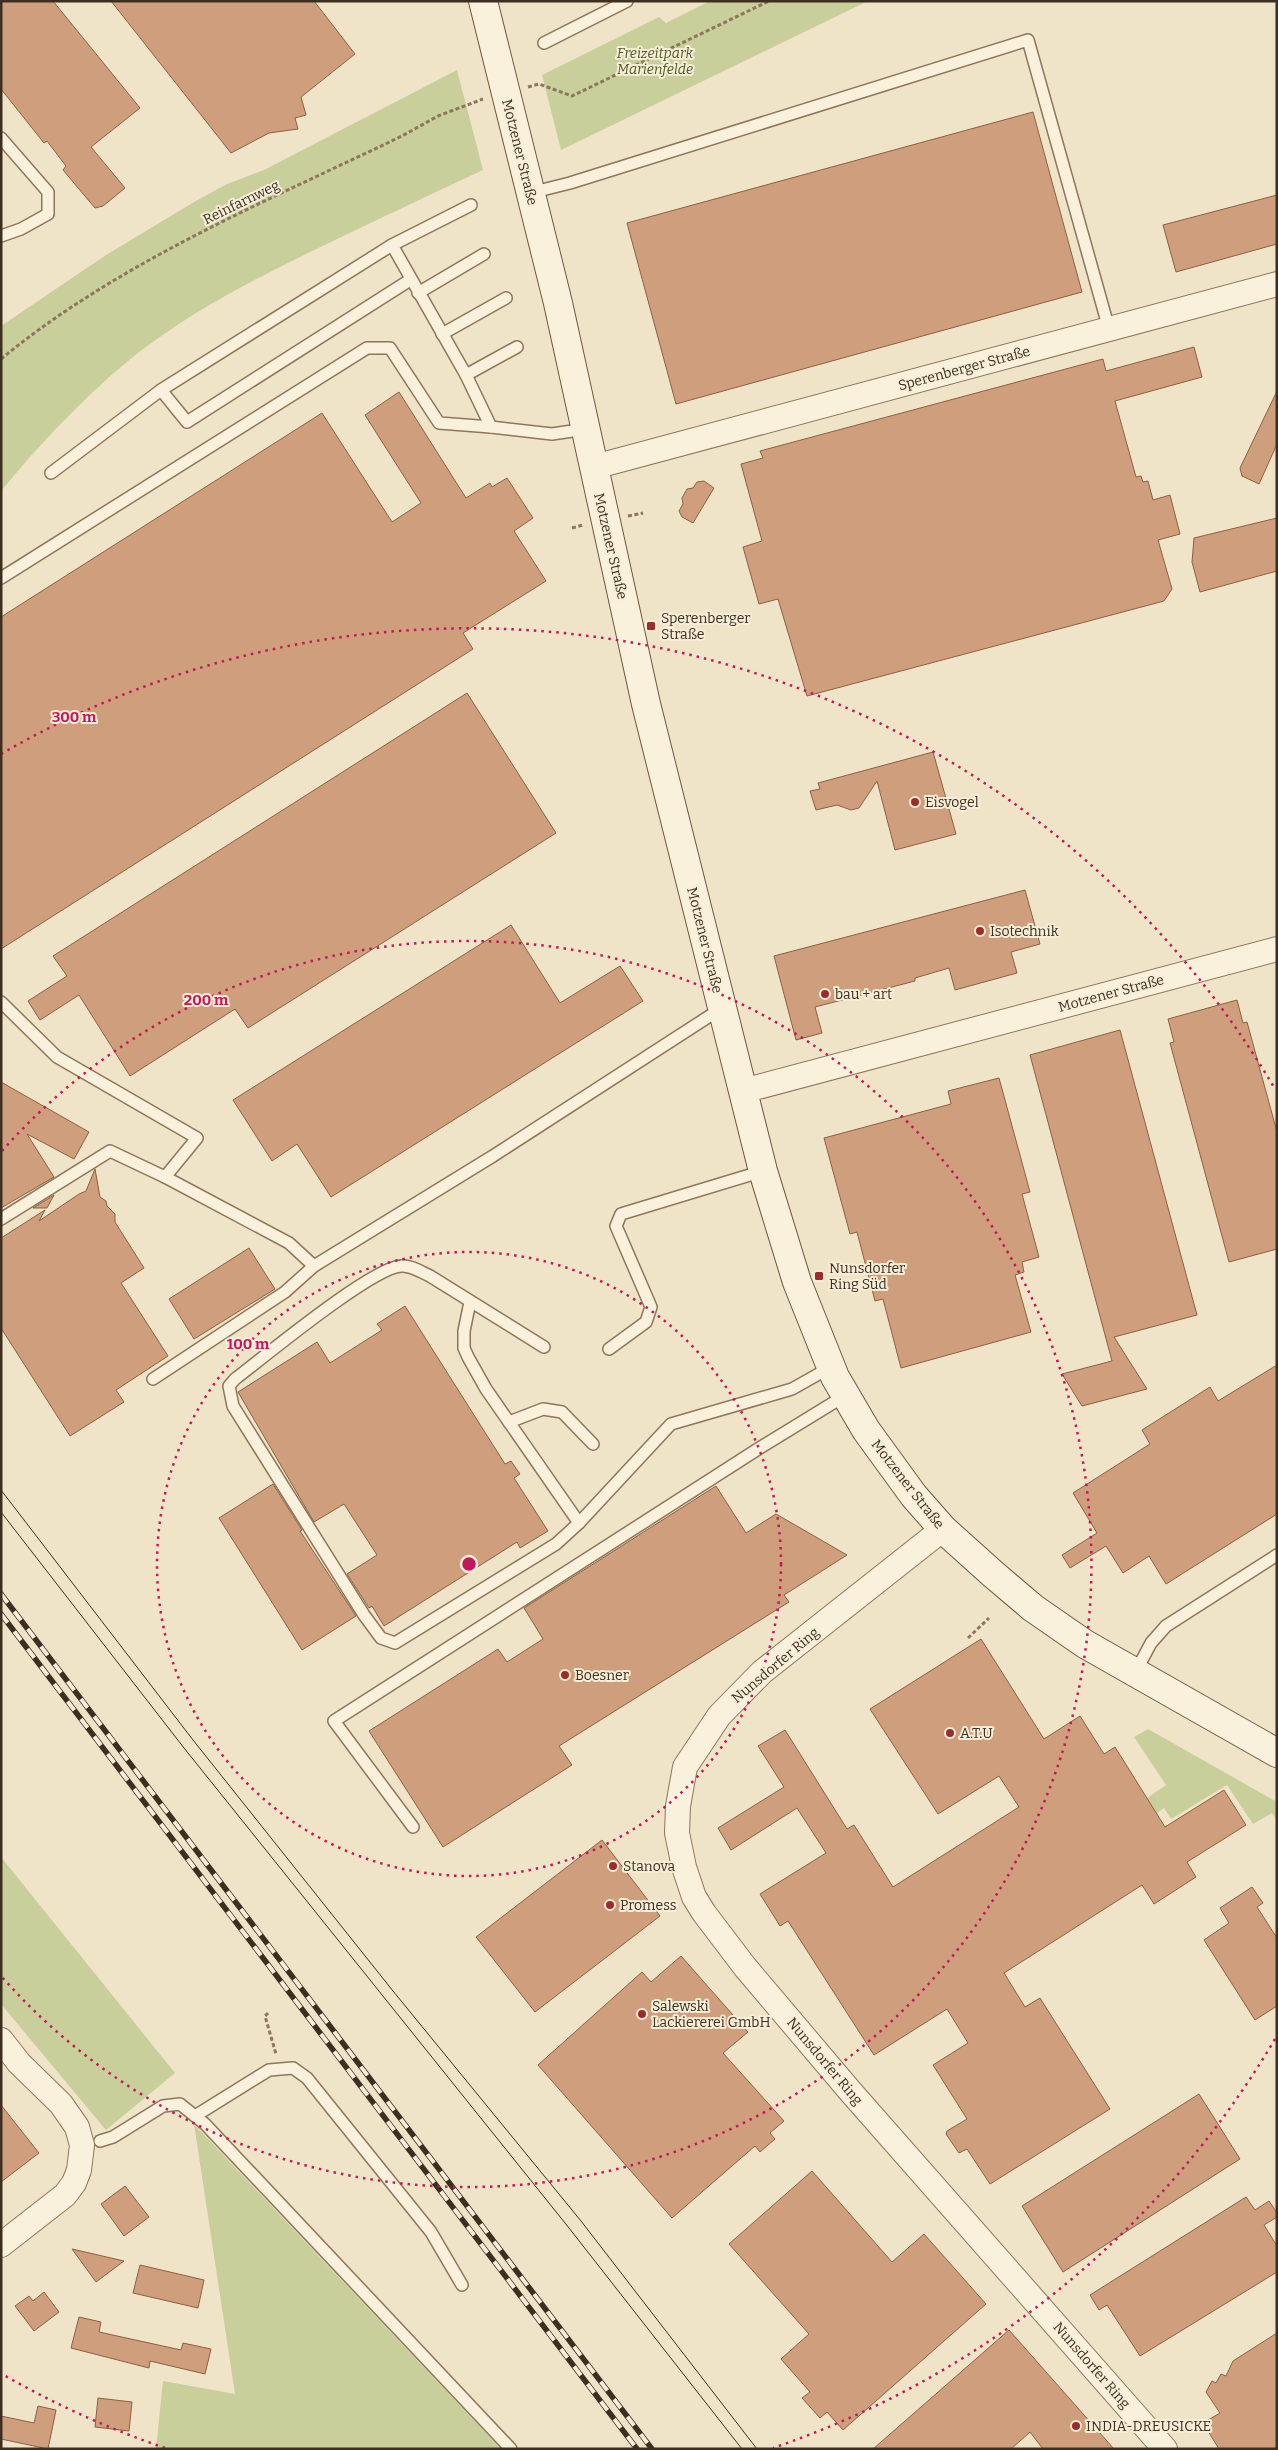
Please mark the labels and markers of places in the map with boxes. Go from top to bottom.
place label: Sperenberger Straße [661,610,751,643]
marker: Sperenberger Straße [645,620,657,632]
place label: Eisvogel [925,794,979,811]
marker: Eisvogel [909,796,921,808]
place label: Isotechnik [990,923,1059,940]
marker: Isotechnik [974,925,986,937]
place label: bau + art [835,986,892,1003]
marker: bau + art [819,988,831,1000]
place label: Nunsdorfer Ring Süd [829,1260,905,1293]
marker: Nunsdorfer Ring Süd [813,1270,825,1282]
centre of rings [460,1555,478,1573]
place label: Boesner [575,1667,629,1684]
marker: Boesner [559,1669,571,1681]
place label: A.T.U [960,1725,993,1742]
marker: A.T.U [944,1727,956,1739]
place label: Stanova [623,1858,676,1875]
marker: Stanova [607,1860,619,1872]
place label: Promess [620,1897,677,1914]
marker: Promess [604,1899,616,1911]
place label: Salewski Lackiererei GmbH [652,1998,771,2031]
marker: Salewski Lackiererei GmbH [636,2008,648,2020]
place label: INDIA-DREUSICKE [1086,2418,1211,2435]
marker: INDIA-DREUSICKE [1070,2420,1082,2432]

